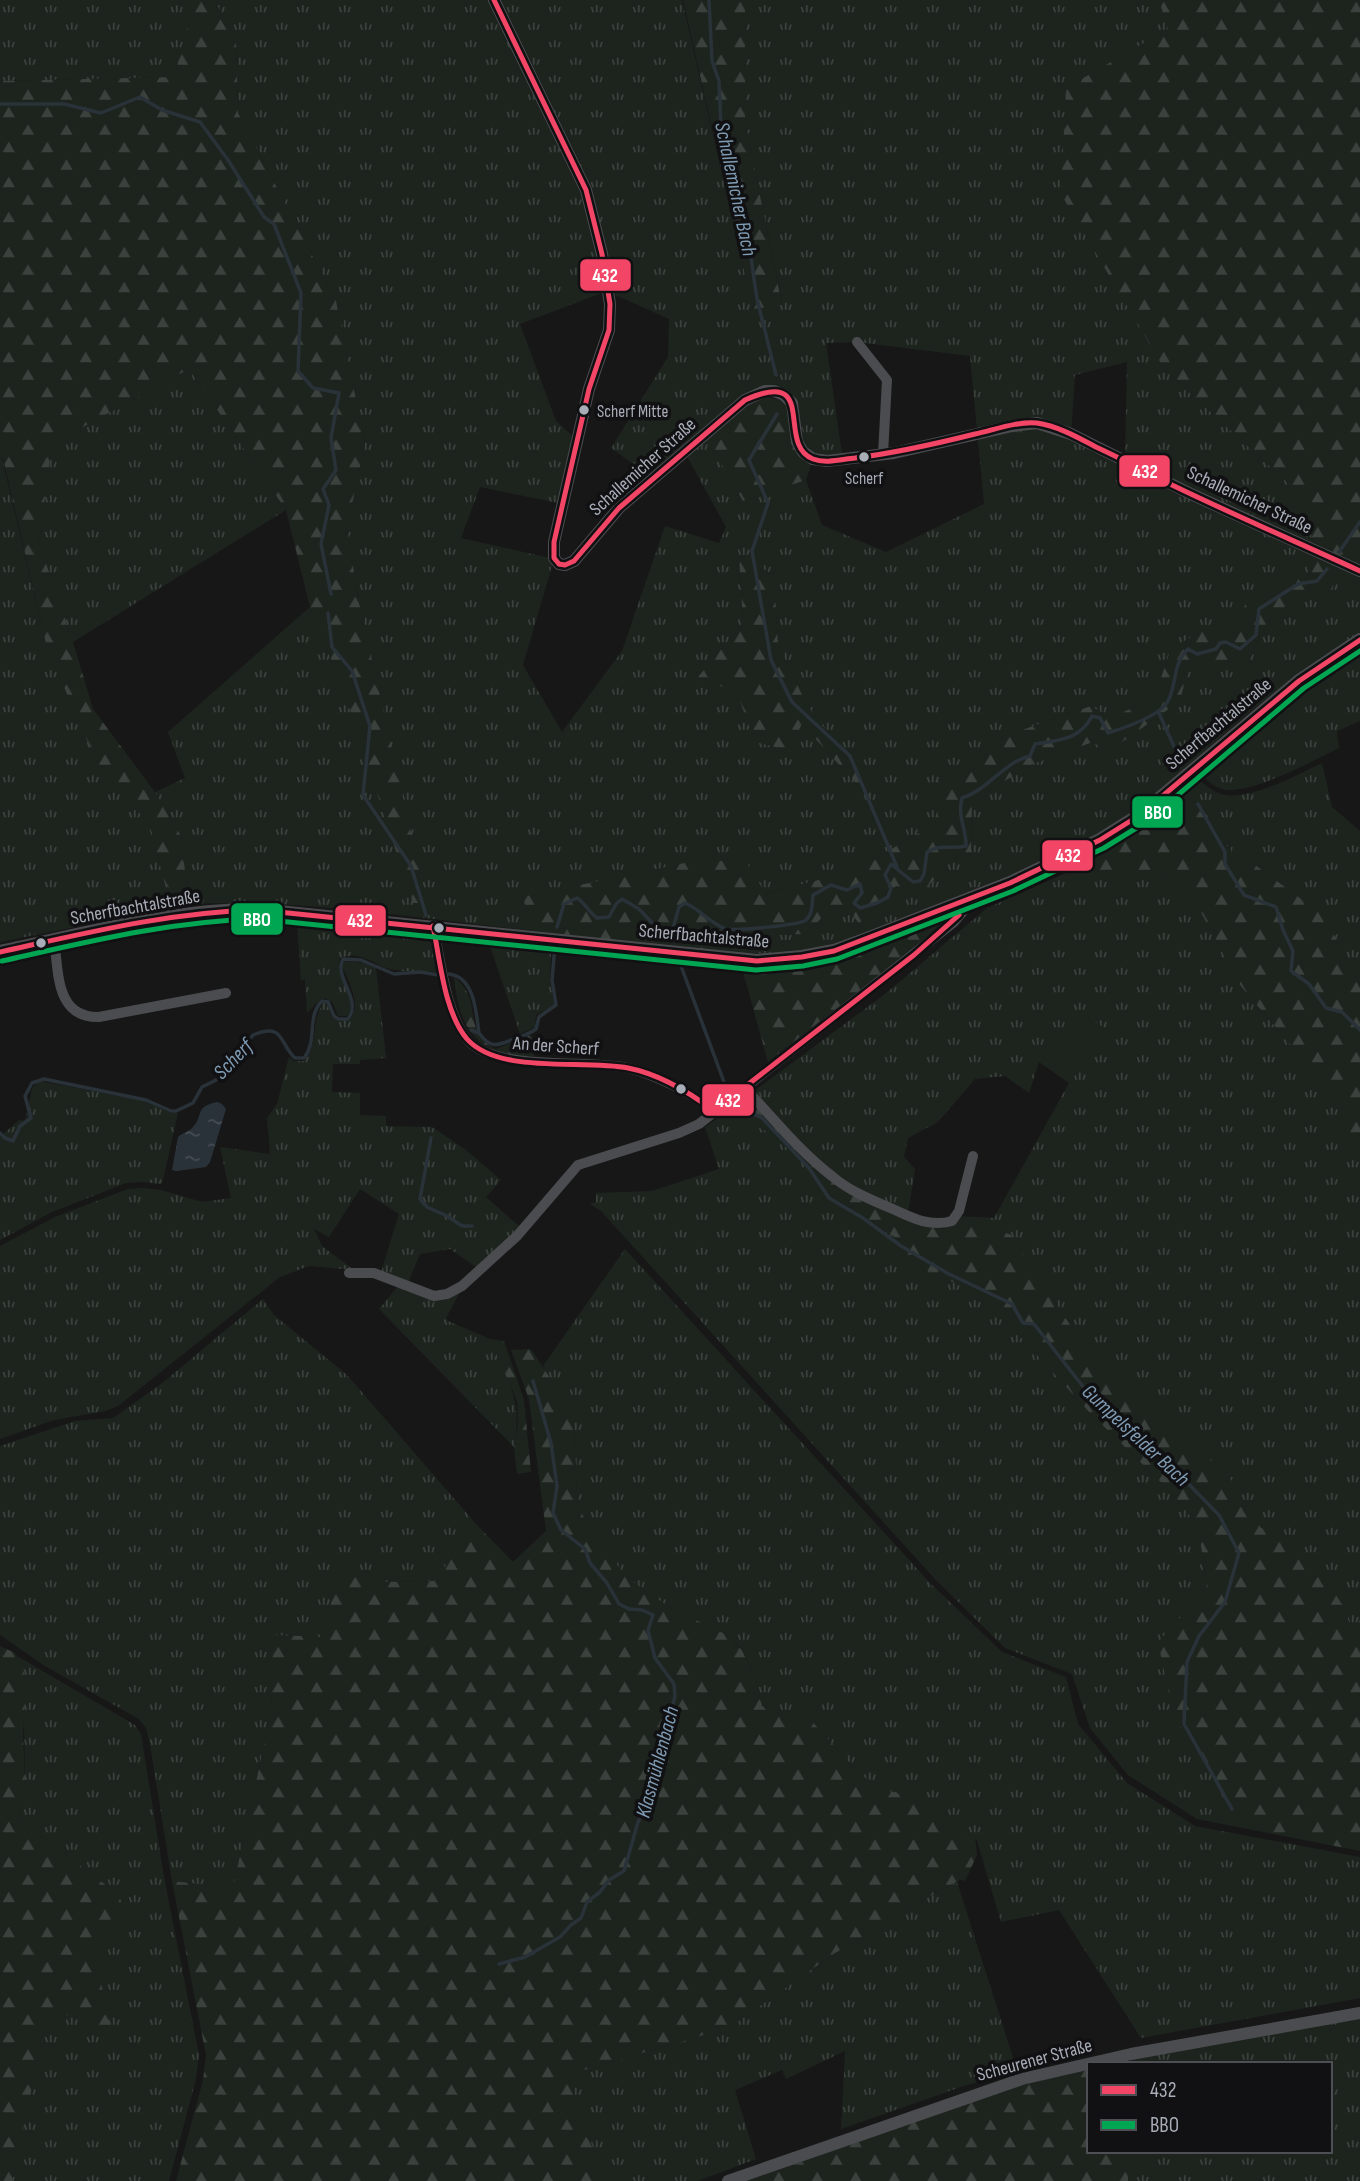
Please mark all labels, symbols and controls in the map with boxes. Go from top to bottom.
water label: Schallemicher Bach [709,120,762,259]
line badge: 432 [579,258,632,292]
text: 432 [592,265,618,288]
place label: Scherf Mitte [597,402,668,422]
marker: Scherf Mitte [577,403,591,417]
street label: Schallemicher Straße [585,413,701,521]
marker: Scherf [857,450,871,464]
line badge: 432 [1118,454,1171,488]
text: 432 [1132,461,1158,484]
street label: Schallemicher Straße [1183,461,1316,539]
place label: Scherf [845,469,883,489]
street label: Scherfbachtalstraße [1161,673,1277,775]
line badge: BBO [1131,795,1184,829]
text: BBO [1144,802,1172,825]
line badge: 432 [1041,839,1094,872]
text: 432 [1055,845,1081,868]
street label: Scherfbachtalstraße [69,885,202,930]
line badge: BBO [230,902,284,936]
line badge: 432 [334,904,387,937]
text: BBO [243,909,271,932]
text: 432 [347,910,373,933]
street label: Scherfbachtalstraße [638,919,770,954]
unlabelled marker [432,921,446,935]
unlabelled marker [34,936,48,950]
street label: An der Scherf [511,1032,600,1061]
water label: Scherf [208,1033,260,1085]
unlabelled marker [674,1082,688,1096]
line badge: 432 [701,1083,755,1117]
text: 432 [715,1090,741,1113]
water label: Gumpelsfelder Bach [1077,1379,1195,1492]
water label: Klasmühlenbach [631,1703,684,1821]
street label: Scheurener Straße [974,2034,1095,2087]
legend [1087,2062,1332,2153]
text: 432 [1150,2078,1176,2103]
text: BBO [1150,2113,1179,2138]

